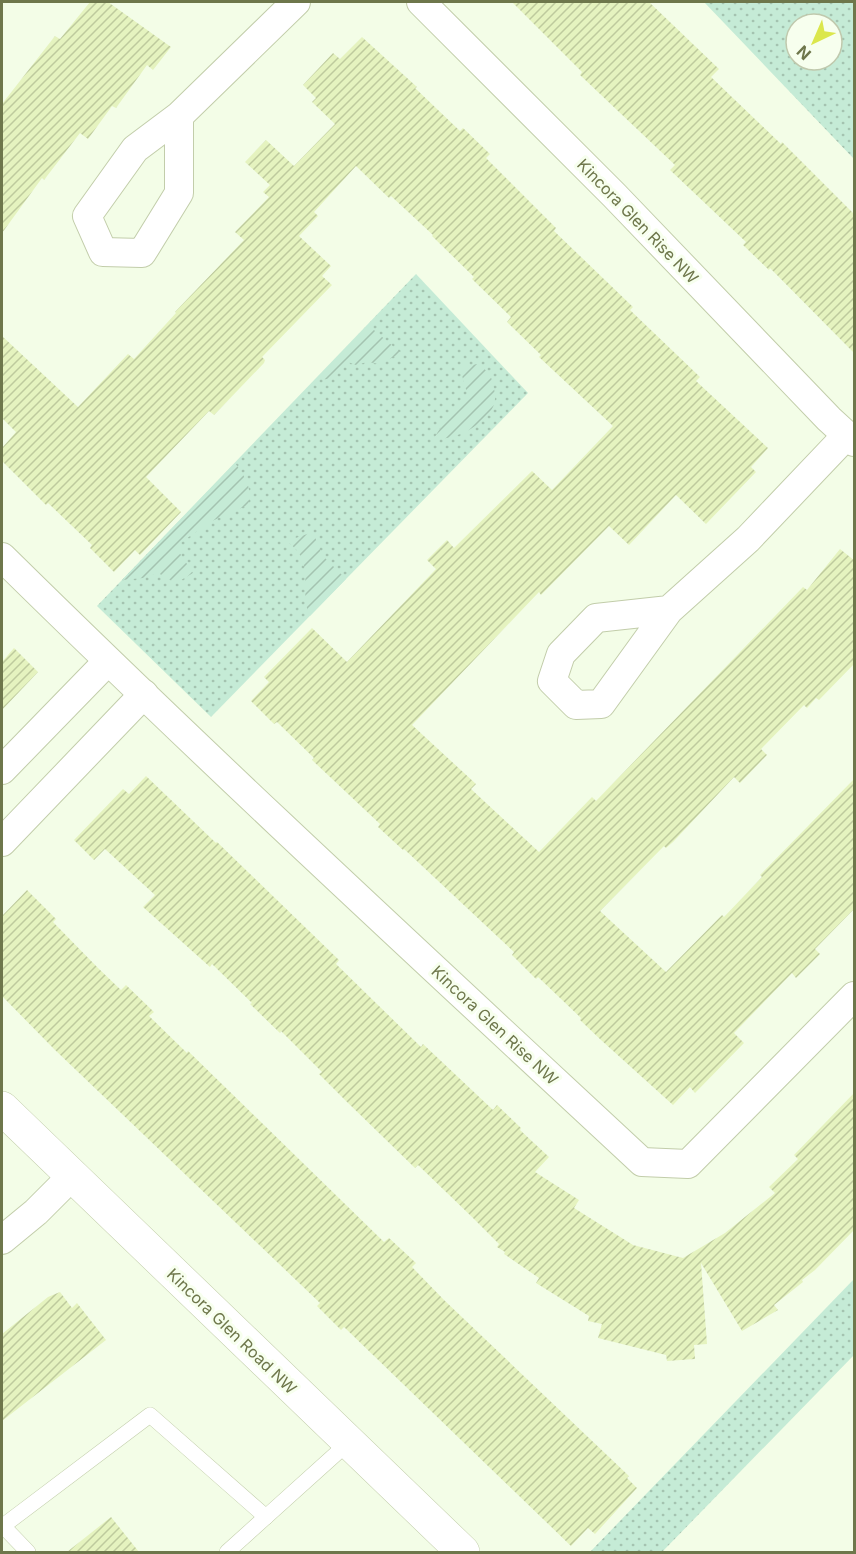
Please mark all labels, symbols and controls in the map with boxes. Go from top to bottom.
north arrow [784,12,844,72]
text: N [792,41,815,64]
street label: Kincora Glen Rise NW [573,154,703,288]
street label: Kincora Glen Rise NW [428,961,563,1089]
street label: Kincora Glen Road NW [163,1264,301,1398]

